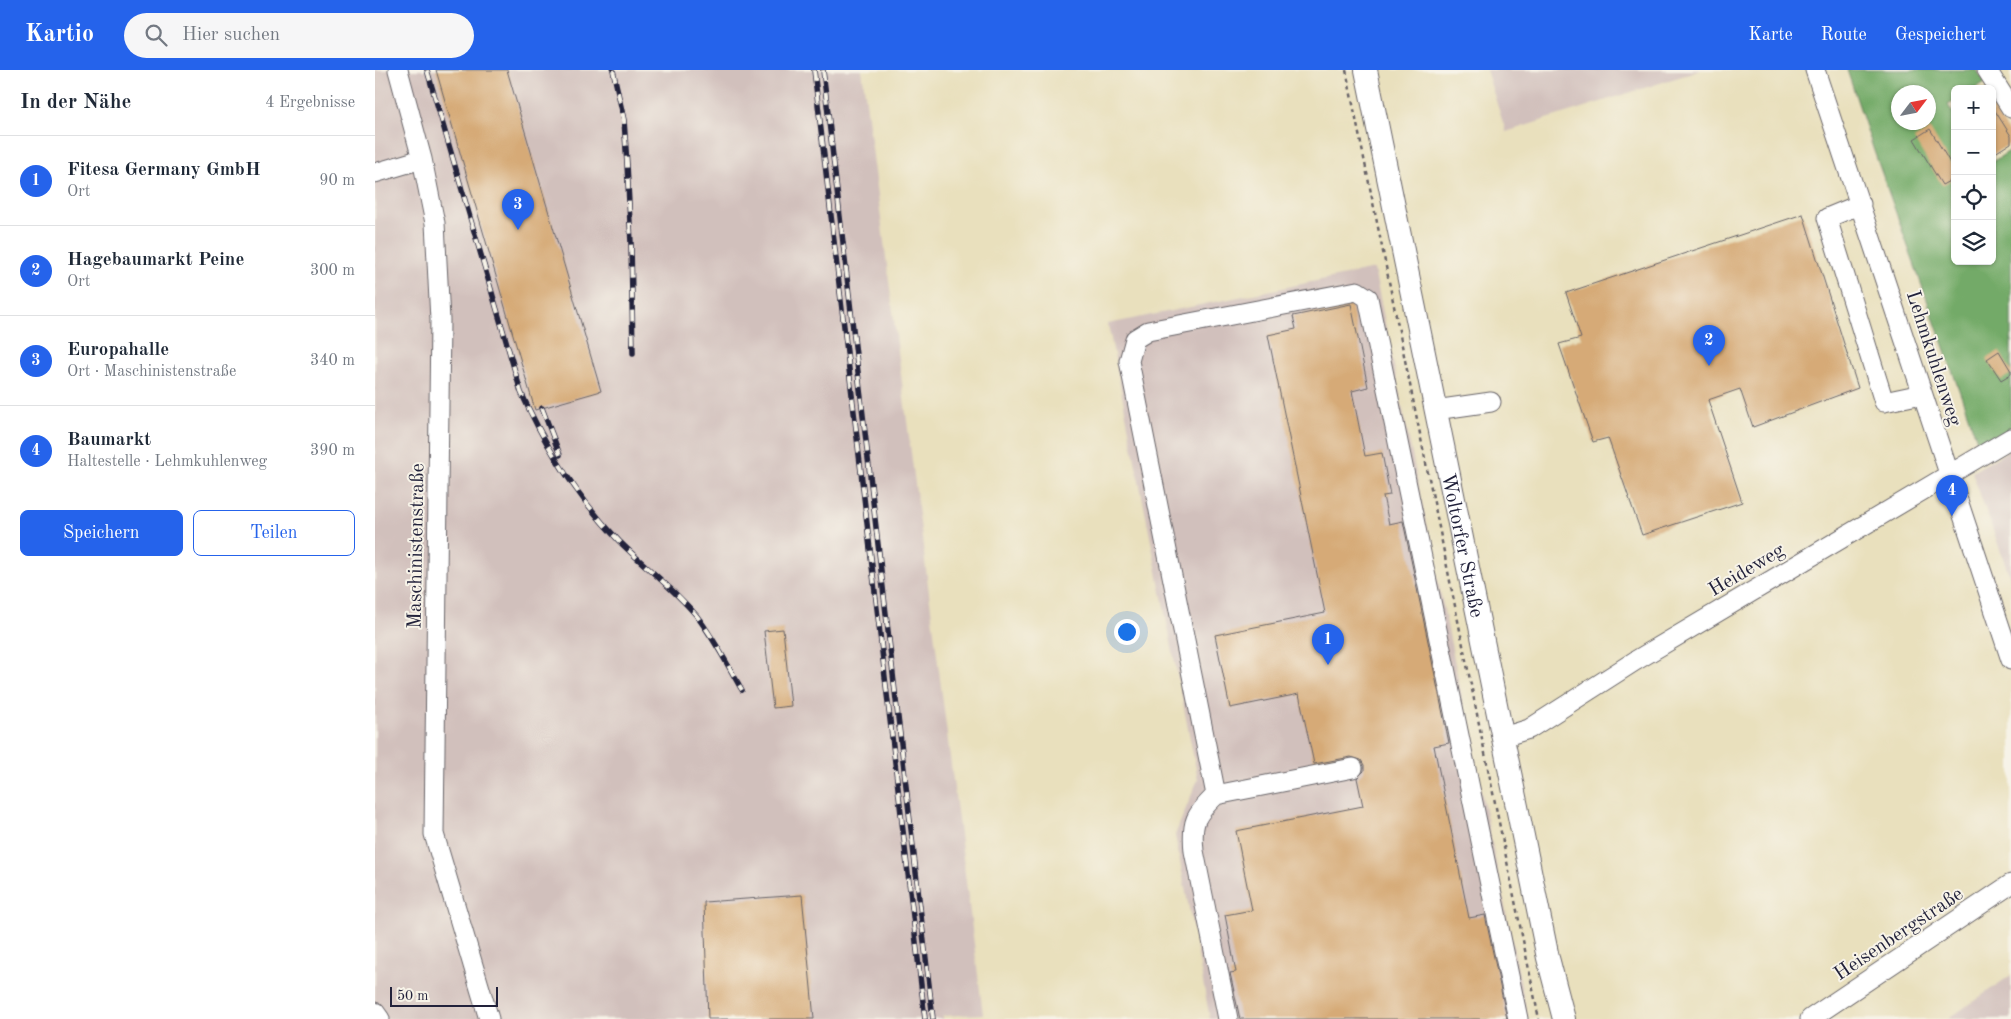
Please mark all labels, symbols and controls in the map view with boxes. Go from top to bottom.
search box [124,13,474,58]
icon: search [142,21,170,49]
text: Kartio [25,23,94,47]
text: Hier suchen [182,26,280,45]
text: Karte [1748,26,1793,44]
text: Route [1821,26,1867,44]
text: Gespeichert [1895,26,1986,44]
north arrow [1891,85,1936,130]
map controls [1951,85,1996,265]
button: + [1951,85,1996,130]
text: In der Nähe [20,92,131,113]
text: 4 Ergebnisse [265,95,355,111]
button: − [1951,130,1996,175]
text: Fitesa Germany GmbH [67,161,261,180]
text: 1 [31,173,41,189]
text: 90 m [319,173,355,189]
button: locate [1951,175,1996,220]
text: Ort [67,184,90,200]
pin: 3 [502,189,534,230]
button: layers [1951,220,1996,265]
text: Hagebaumarkt Peine [67,251,244,270]
text: 2 [31,263,41,279]
text: 300 m [310,263,355,279]
text: Ort [67,274,90,290]
street label: Lehmkuhlenweg [1902,288,1964,429]
pin: 2 [1693,325,1725,366]
text: Europahalle [67,341,169,360]
text: 3 [31,353,41,369]
text: 340 m [310,353,355,369]
text: Ort · Maschinistenstraße [67,364,236,380]
text: Baumarkt [67,431,151,450]
text: 4 [31,443,41,459]
text: 390 m [310,443,355,459]
text: Haltestelle · Lehmkuhlenweg [67,454,267,470]
street label: Maschinistenstraße [406,463,428,629]
street label: Woltorfer Straße [1437,472,1486,619]
pin: 4 [1936,475,1968,516]
button: Speichern [20,510,183,556]
button: Teilen [193,510,355,556]
street label: Heideweg [1706,540,1789,601]
your location [1114,619,1140,645]
pin: 1 [1312,624,1344,665]
street label: Heisenbergstraße [1831,884,1967,985]
scale bar [390,984,497,1007]
text: 50 m [397,989,428,1003]

